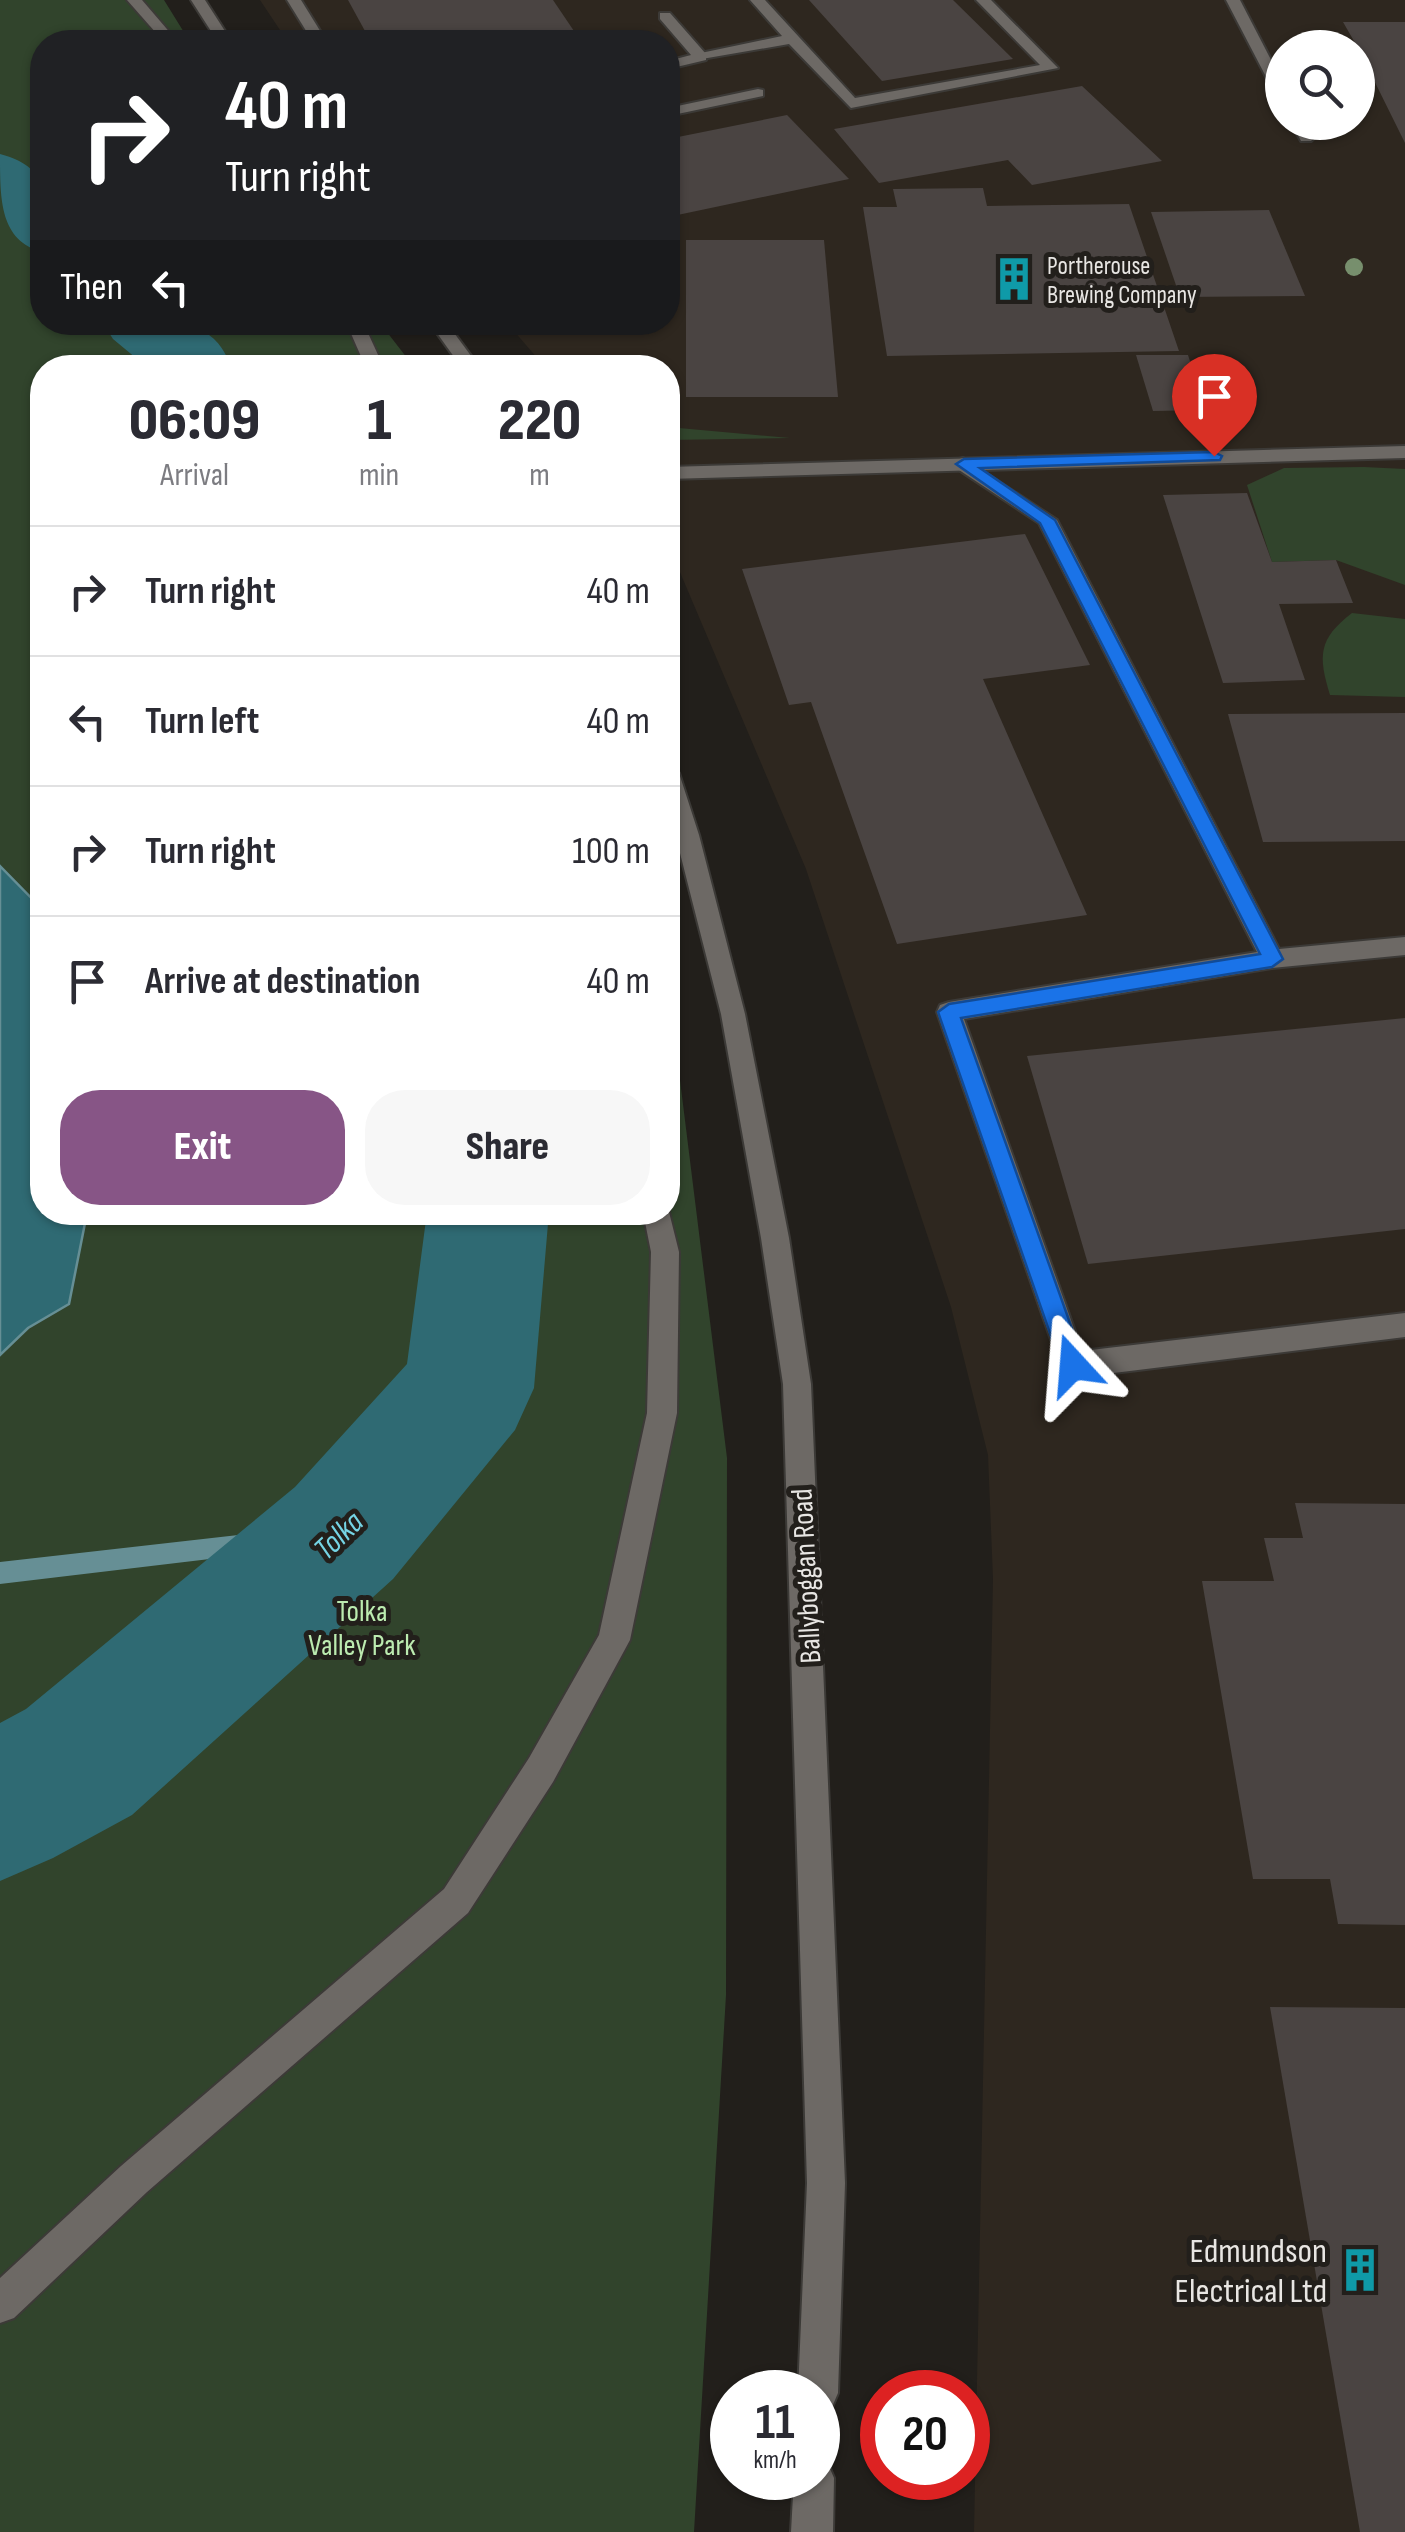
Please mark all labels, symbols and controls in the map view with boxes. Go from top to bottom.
map controls [1265,30,1375,140]
button: search [1265,30,1375,140]
text: 40 m [225,65,348,149]
icon: right [60,70,190,200]
text: Turn right [225,150,371,205]
place label: Portherouse Brewing Company [1047,251,1197,311]
building icon: Portherouse Brewing Company [990,255,1038,303]
icon: left [143,260,198,315]
text: Then [60,265,123,310]
pin [1172,354,1257,457]
icon: arrive [1187,369,1242,424]
text: 06:09 [129,385,260,457]
text: 1 [367,385,391,457]
text: 220 [498,385,581,457]
text: Arrival [160,456,229,495]
text: min [359,456,399,495]
text: m [529,456,550,495]
icon: right [60,564,115,619]
text: Turn right [145,569,276,614]
text: 40 m [587,569,650,614]
icon: left [60,694,115,749]
text: Turn left [145,699,259,744]
text: 40 m [587,699,650,744]
icon: right [60,824,115,879]
text: Turn right [145,829,276,874]
text: 100 m [572,829,650,874]
icon: arrive [60,954,115,1009]
text: Arrive at destination [145,959,420,1004]
text: 40 m [587,959,650,1004]
button: Exit [60,1090,345,1205]
button: Share [365,1090,650,1205]
position arrow [1021,1313,1125,1417]
street label: Ballyboggan Road [784,1488,830,1664]
water label: Tolka [306,1503,372,1569]
park label: Tolka Valley Park [308,1594,416,1664]
place label: Edmundson Electrical Ltd [1174,2230,1327,2313]
building icon: Edmundson Electrical Ltd [1336,2246,1384,2294]
speed limit sign: 20 [860,2370,990,2500]
text: 11 [755,2393,795,2453]
text: km/h [753,2445,797,2476]

